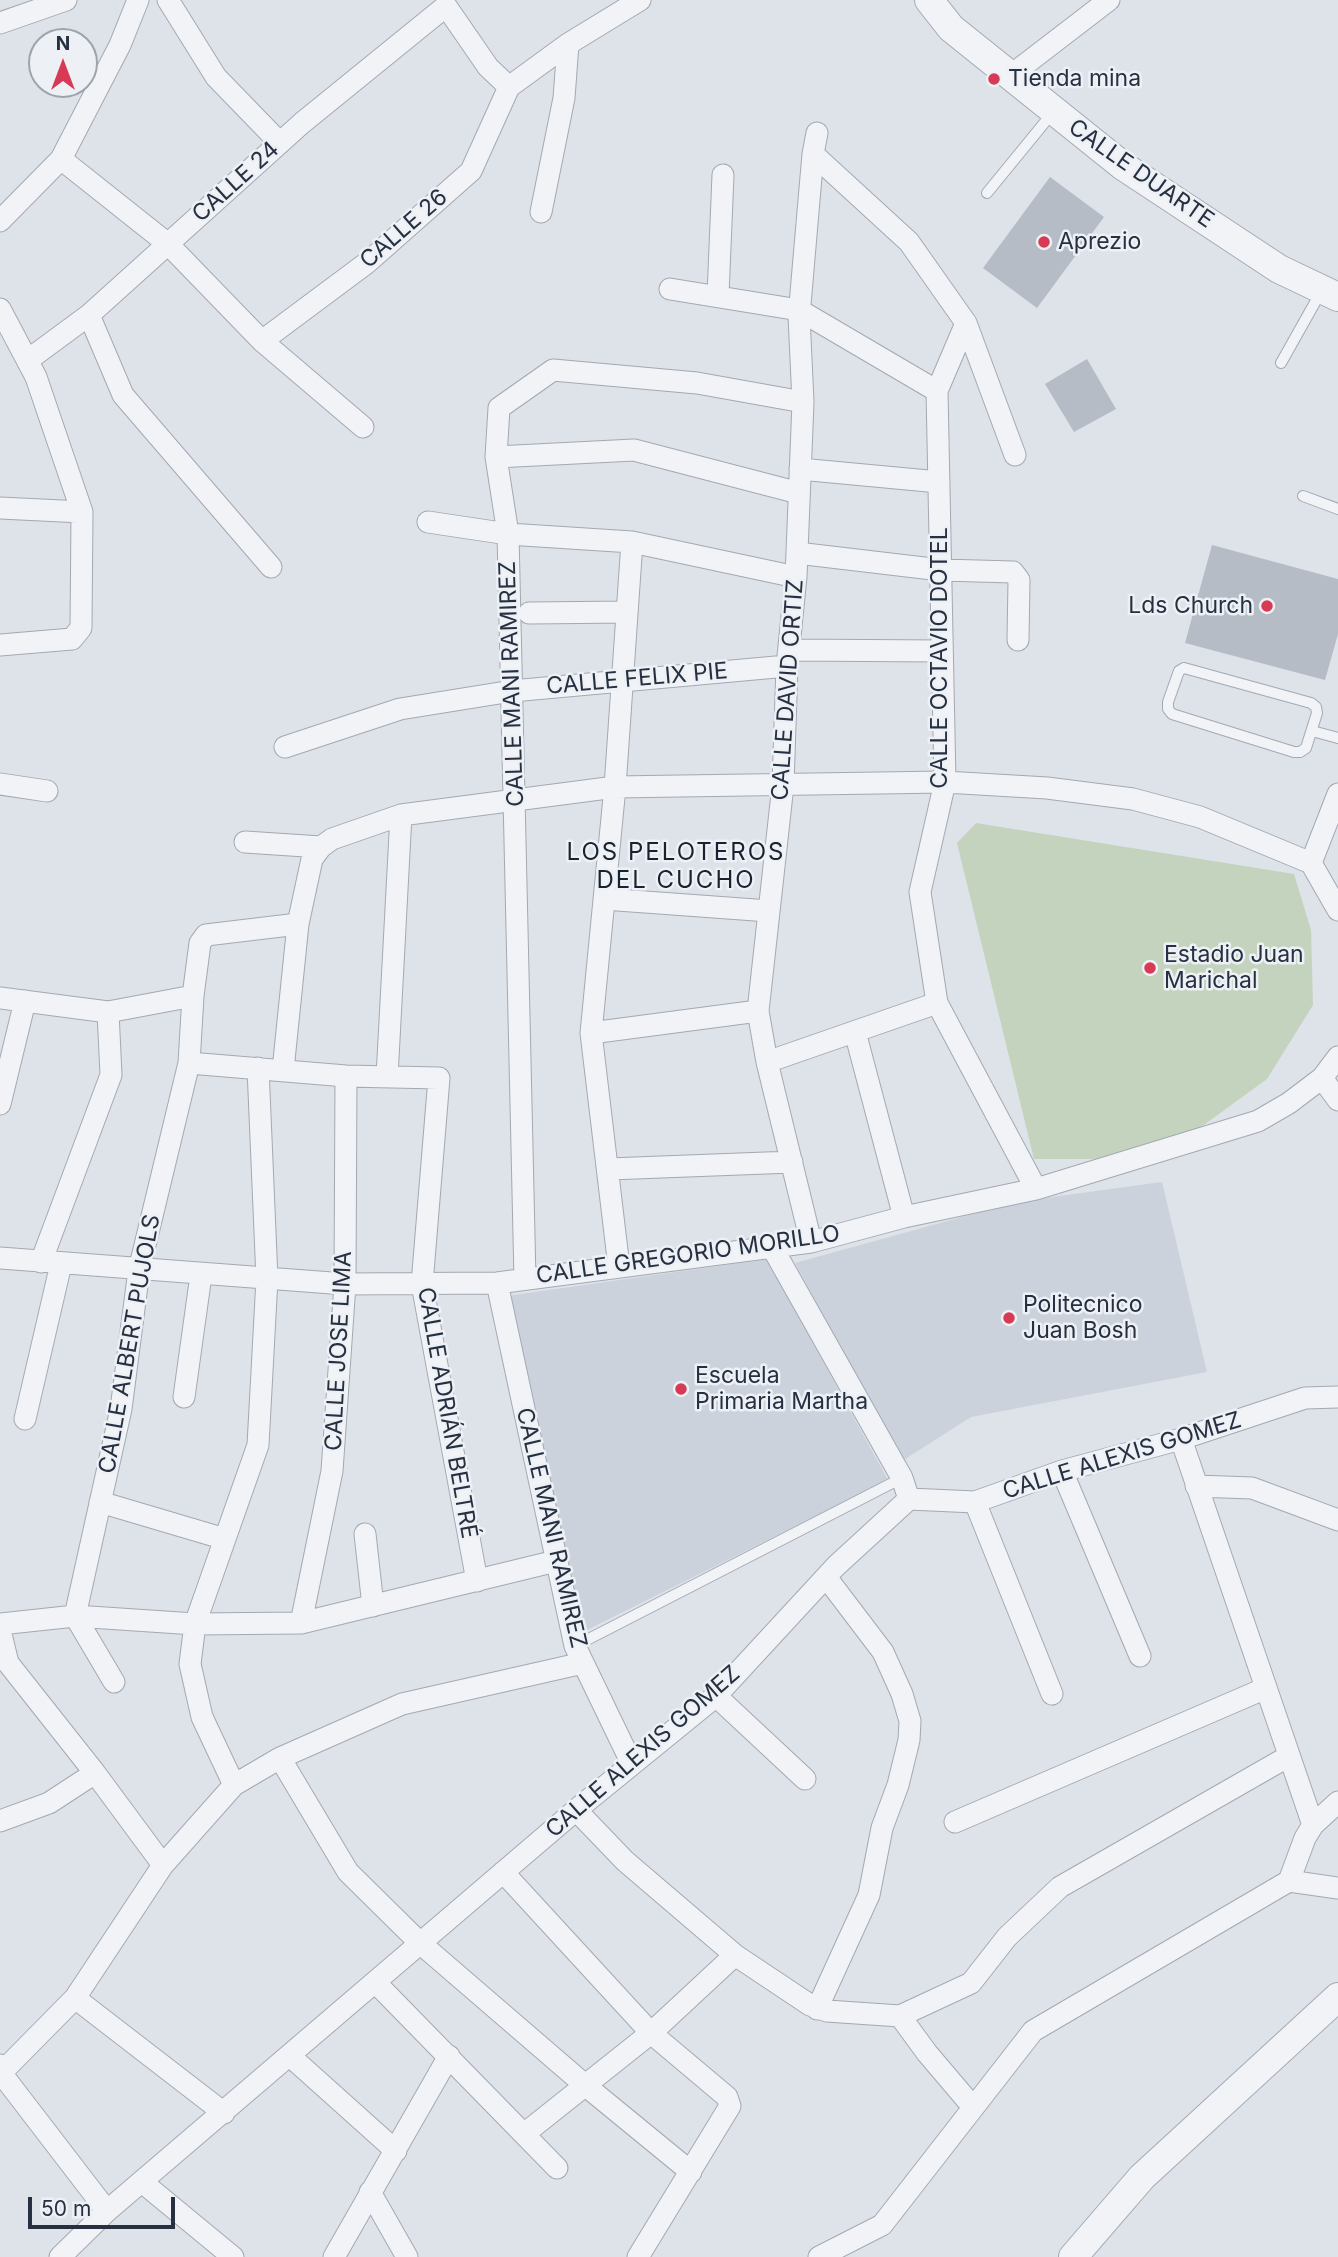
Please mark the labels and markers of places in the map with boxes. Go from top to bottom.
place label: Tienda mina [1008,65,1141,93]
marker: Tienda mina [986,71,1002,87]
place label: Aprezio [1058,228,1141,256]
marker: Aprezio [1036,234,1052,250]
place label: Lds Church [1128,592,1253,620]
marker: Lds Church [1259,598,1275,614]
place label: Estadio Juan Marichal [1164,941,1304,995]
marker: Estadio Juan Marichal [1142,960,1158,976]
place label: Politecnico Juan Bosh [1023,1291,1142,1345]
marker: Politecnico Juan Bosh [1001,1310,1017,1326]
place label: Escuela Primaria Martha [695,1362,868,1416]
marker: Escuela Primaria Martha [673,1381,689,1397]

